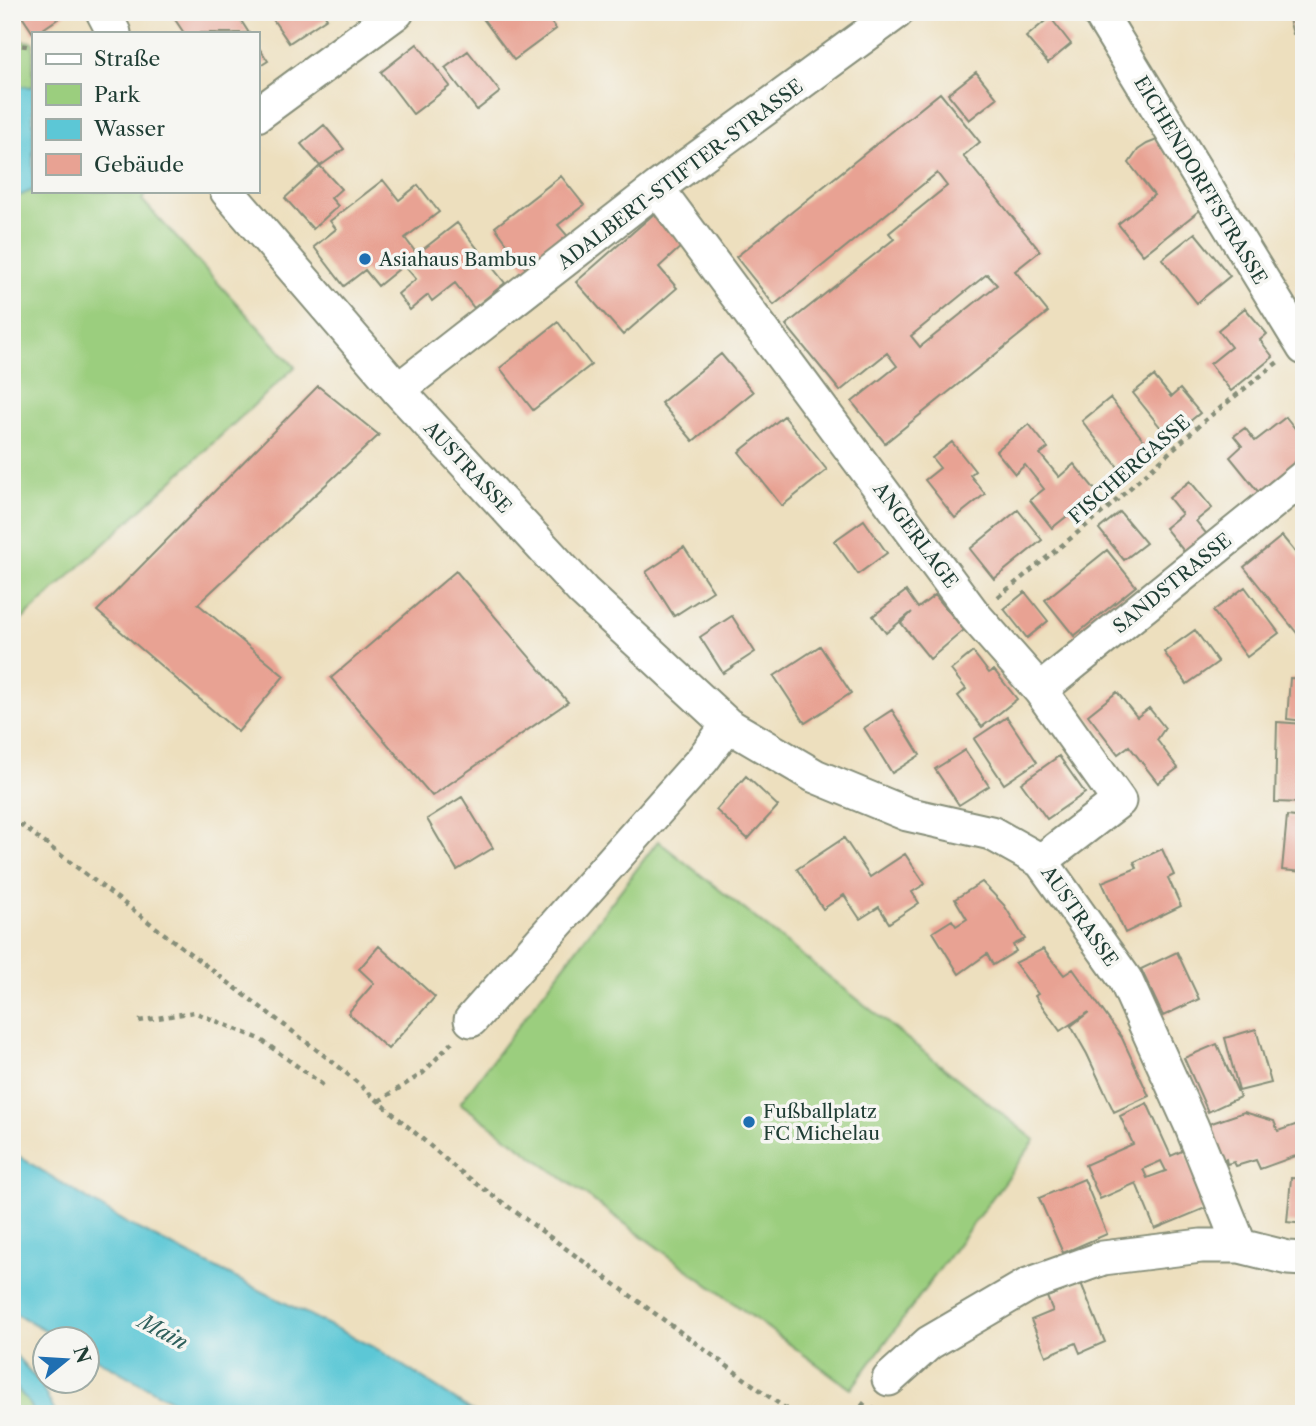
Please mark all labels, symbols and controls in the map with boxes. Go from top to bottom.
legend [32,32,259,192]
text: Straße [94,46,160,71]
street label: EICHENDORFFSTRASSE [1129,72,1272,288]
street label: ADALBERT-STIFTER-STRASSE [552,75,807,275]
text: Park [94,82,140,107]
text: Wasser [93,116,165,141]
text: Gebäude [94,152,184,177]
place label: Asiahaus Bambus [378,248,537,271]
marker: Asiahaus Bambus [357,251,373,267]
street label: FISCHERGASSE [1064,410,1195,528]
street label: AUSTRASSE [419,416,516,518]
street label: ANGERLAGE [868,477,963,593]
street label: SANDSTRASSE [1108,529,1236,638]
street label: AUSTRASSE [1036,861,1123,971]
place label: Fußballplatz FC Michelau [763,1100,880,1145]
marker: Fußballplatz FC Michelau [741,1114,757,1130]
water label: Main [132,1307,192,1355]
north arrow [32,1324,102,1394]
text: N [68,1343,95,1366]

